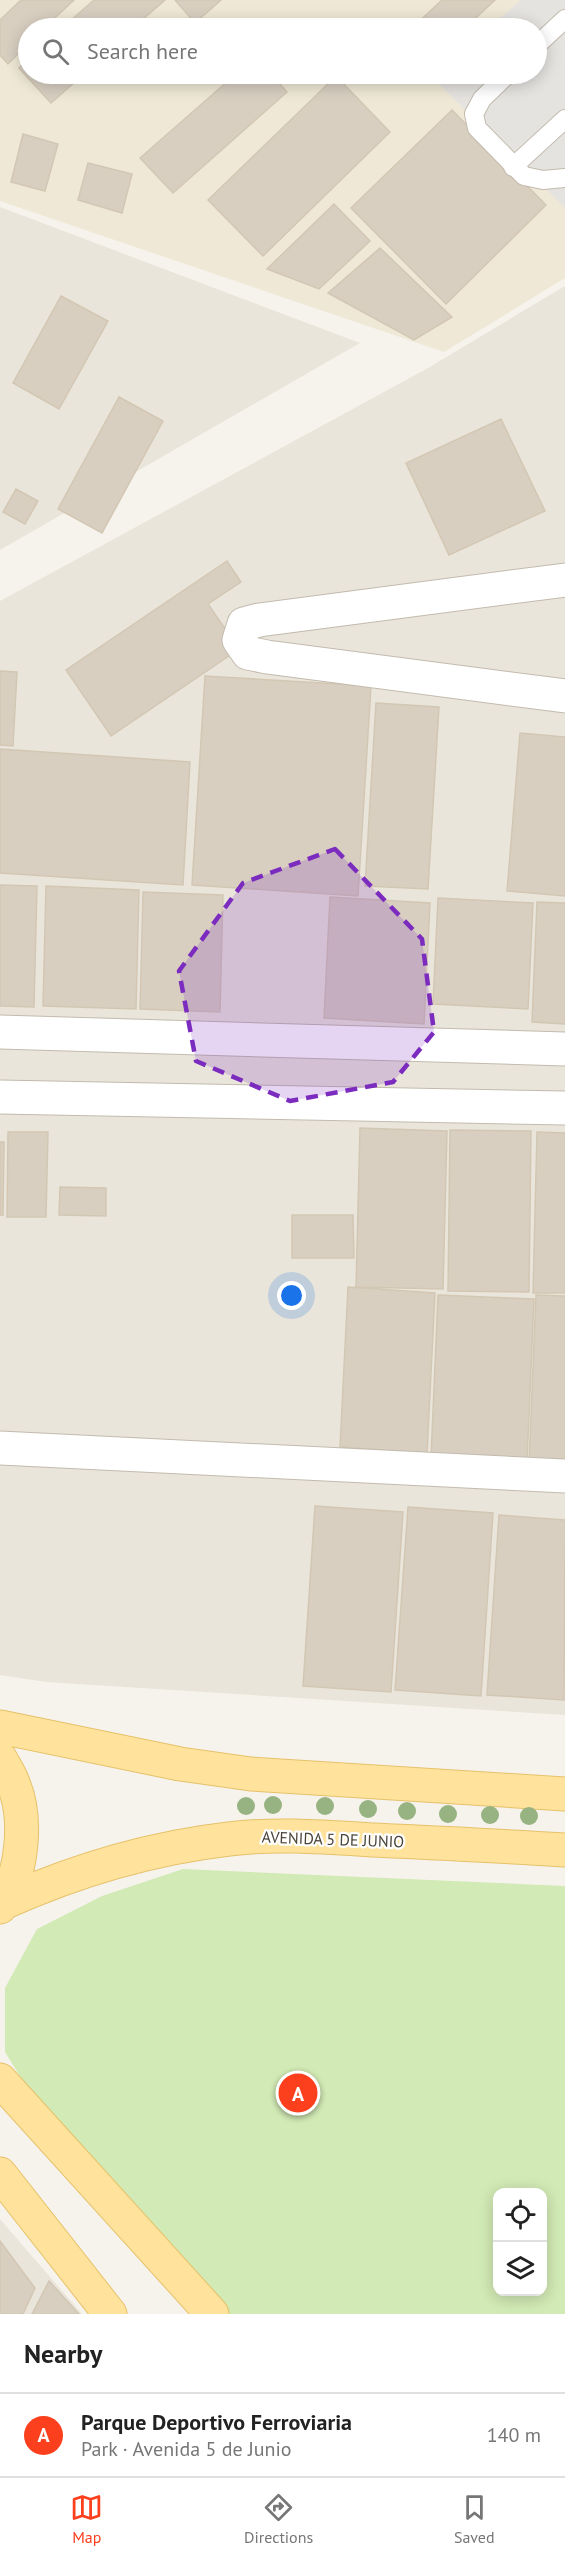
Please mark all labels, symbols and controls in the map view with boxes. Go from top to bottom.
search box [18,18,547,84]
icon: search [39,35,72,68]
text: Search here [87,37,198,65]
your location [277,1281,306,1310]
street label: AVENIDA 5 DE JUNIO [261,1827,405,1851]
pin: A [278,2070,318,2116]
map controls [493,2188,547,2296]
button: locate [493,2188,547,2242]
button: layers [493,2242,547,2296]
text: Nearby [24,2337,102,2370]
text: Parque Deportivo Ferroviaria [81,2408,352,2436]
text: A [37,2422,50,2448]
text: 140 m [487,2422,541,2448]
text: Park · Avenida 5 de Junio [81,2436,292,2462]
tab: Map [70,2491,103,2547]
tab: Directions [244,2491,313,2547]
tab: Saved [454,2491,495,2547]

